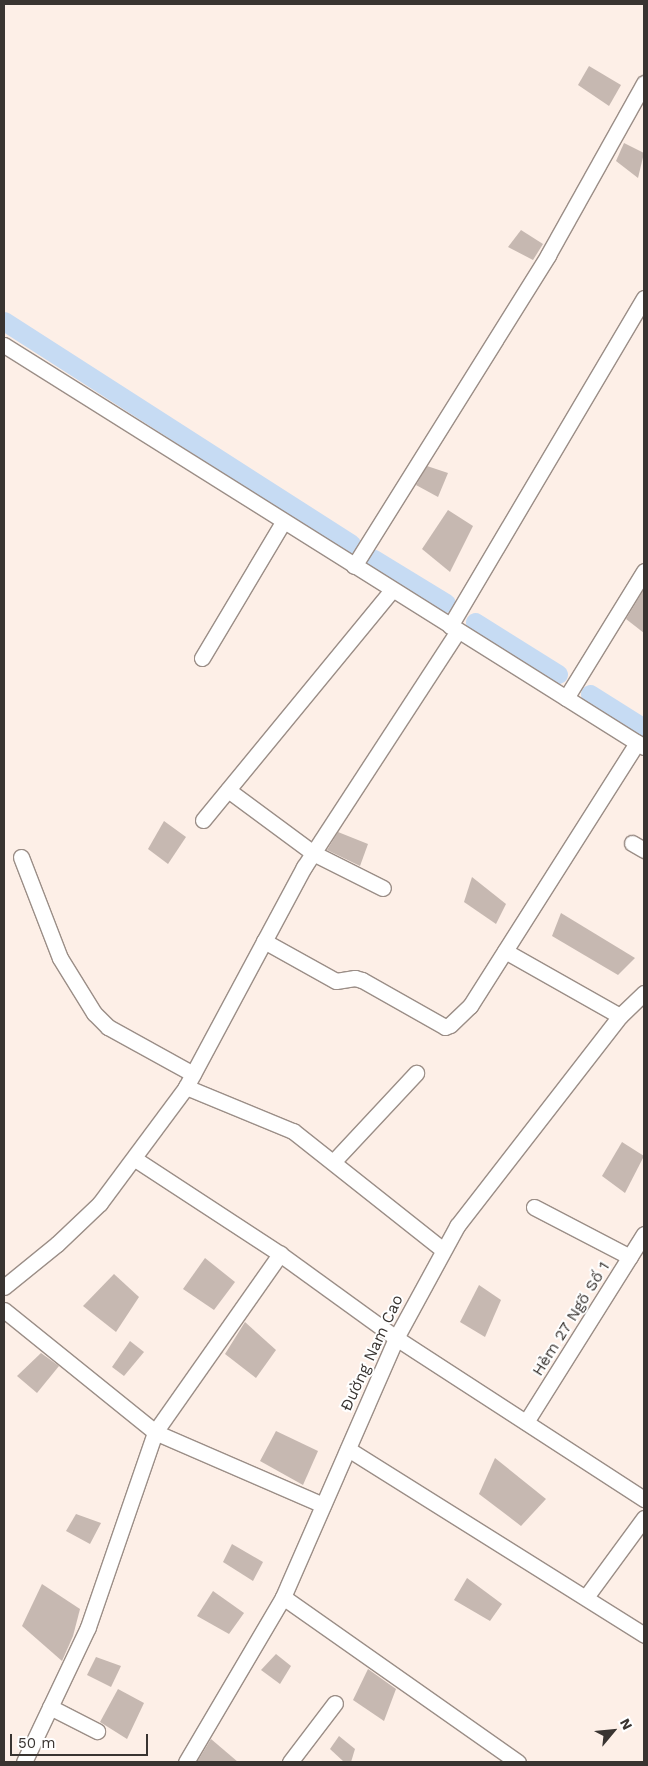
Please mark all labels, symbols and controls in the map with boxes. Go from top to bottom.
street label: Hẻm 27 Ngõ Số 1 [528,1258,614,1380]
street label: Đường Nam Cao [337,1292,407,1414]
north arrow [588,1706,638,1756]
text: N [617,1716,636,1732]
scale bar [12,1724,150,1756]
text: 50 m [18,1734,55,1752]

